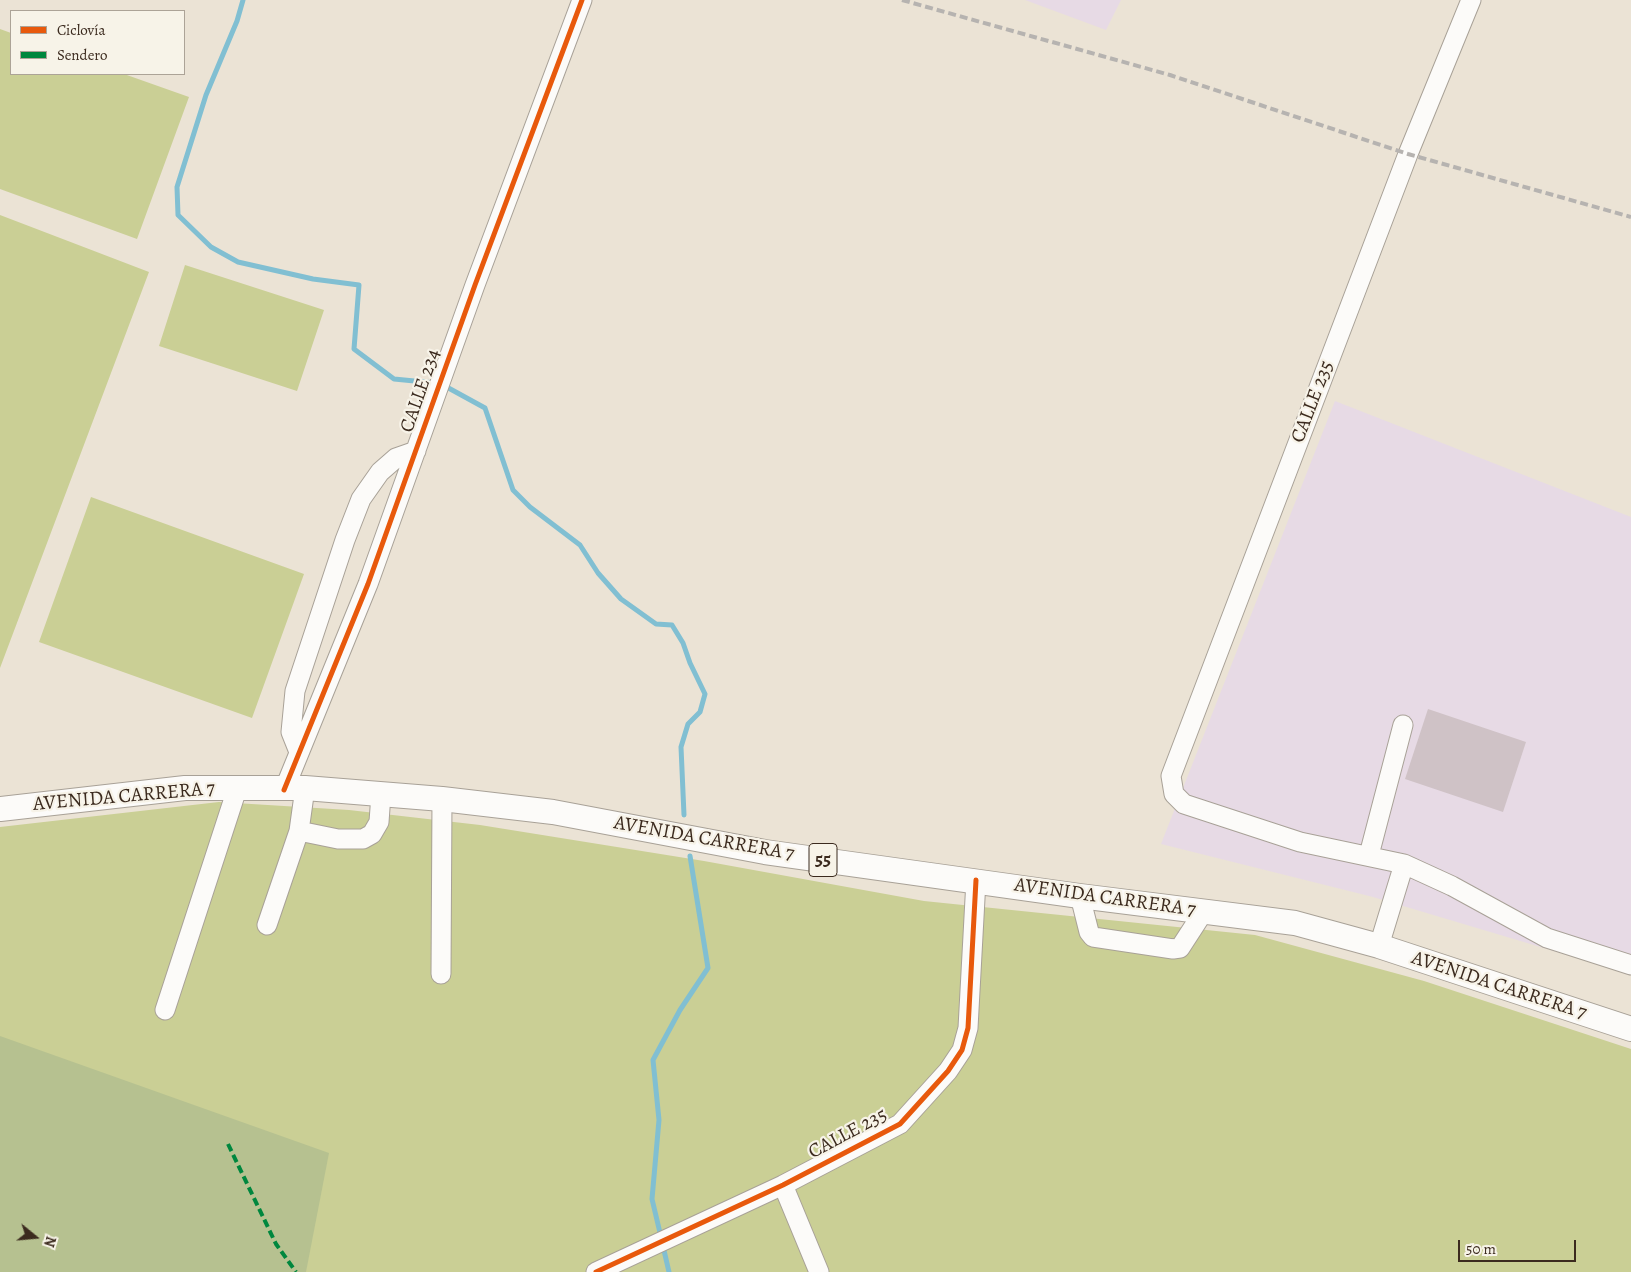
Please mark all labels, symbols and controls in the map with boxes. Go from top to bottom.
legend [10,10,185,75]
text: Ciclovía [57,20,105,40]
text: Sendero [57,45,107,65]
street label: CALLE 234 [396,346,446,436]
street label: CALLE 235 [1286,358,1340,446]
street label: AVENIDA CARRERA 7 [32,777,216,817]
street label: AVENIDA CARRERA 7 [612,811,796,867]
road number: 55 [809,844,837,876]
street label: AVENIDA CARRERA 7 [1013,873,1197,923]
street label: AVENIDA CARRERA 7 [1408,946,1590,1026]
street label: CALLE 235 [804,1103,892,1165]
north arrow [10,1212,60,1262]
scale bar [1461,1230,1578,1262]
text: N [39,1234,60,1249]
text: 50 m [1466,1239,1496,1259]

